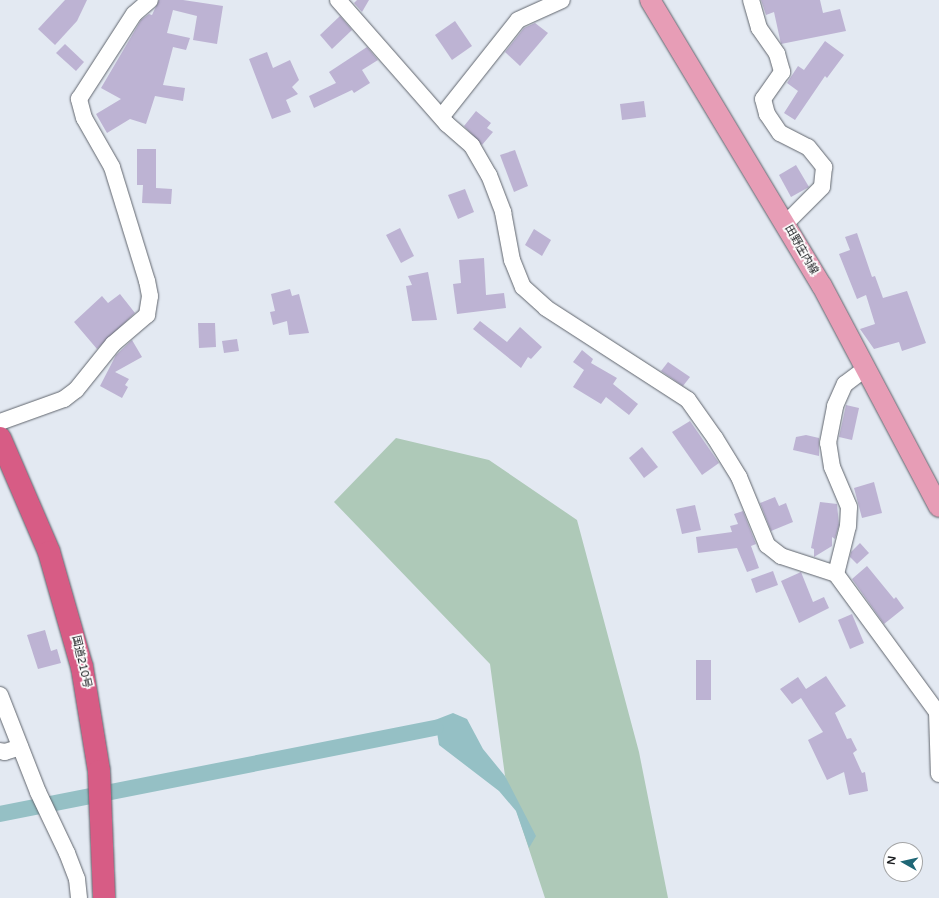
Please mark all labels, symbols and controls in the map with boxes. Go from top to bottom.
street label: 田野庄内線 [782,223,820,277]
street label: 国道210号 [69,634,93,690]
north arrow [883,842,923,882]
text: N [885,855,899,866]

